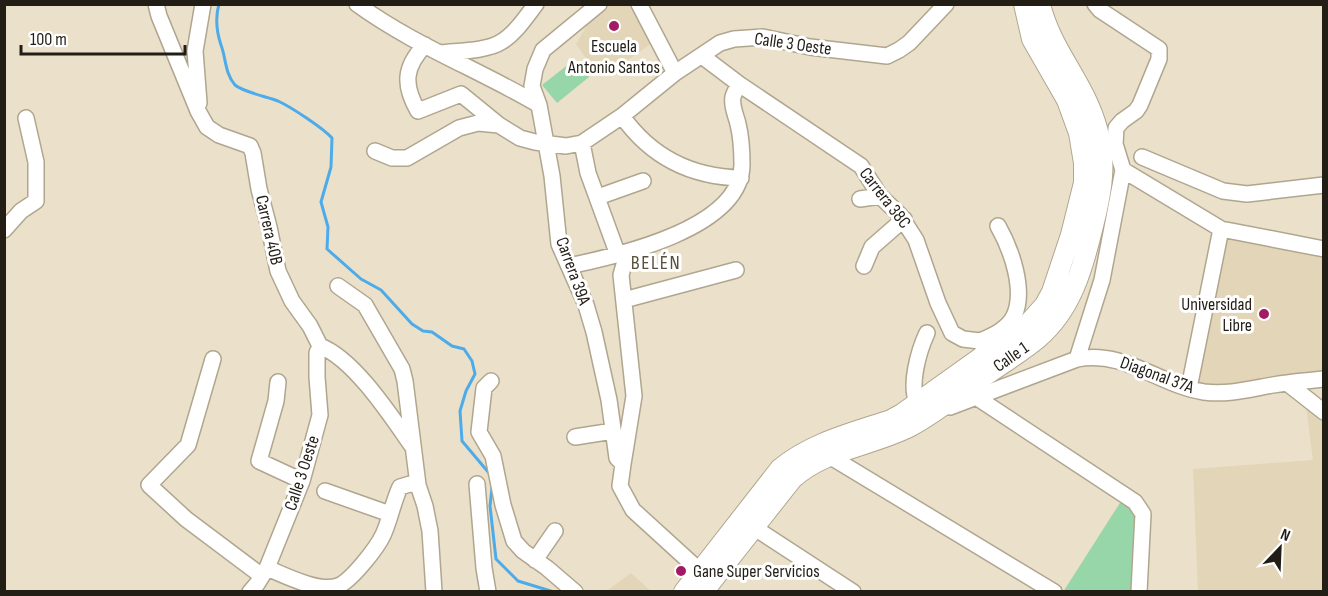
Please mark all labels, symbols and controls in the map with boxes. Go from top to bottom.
scale bar [21,18,184,56]
marker: Escuela Antonio Santos [607,19,621,33]
street label: Calle 3 Oeste [753,28,833,60]
text: 100 m [30,29,67,50]
place label: Escuela Antonio Santos [567,36,660,78]
street label: Carrera 38C [855,163,915,233]
street label: Carrera 40B [251,193,287,267]
street label: Carrera 39A [551,234,595,308]
district label: BELÉN [631,251,681,275]
place label: Universidad Libre [1181,294,1252,336]
marker: Universidad Libre [1257,307,1271,321]
street label: Calle 1 [989,337,1033,377]
street label: Diagonal 37A [1117,352,1197,398]
street label: Calle 3 Oeste [280,433,324,513]
north arrow [1250,518,1310,578]
text: N [1278,525,1293,546]
place label: Gane Super Servicios [693,561,820,582]
marker: Gane Super Servicios [674,564,688,578]

